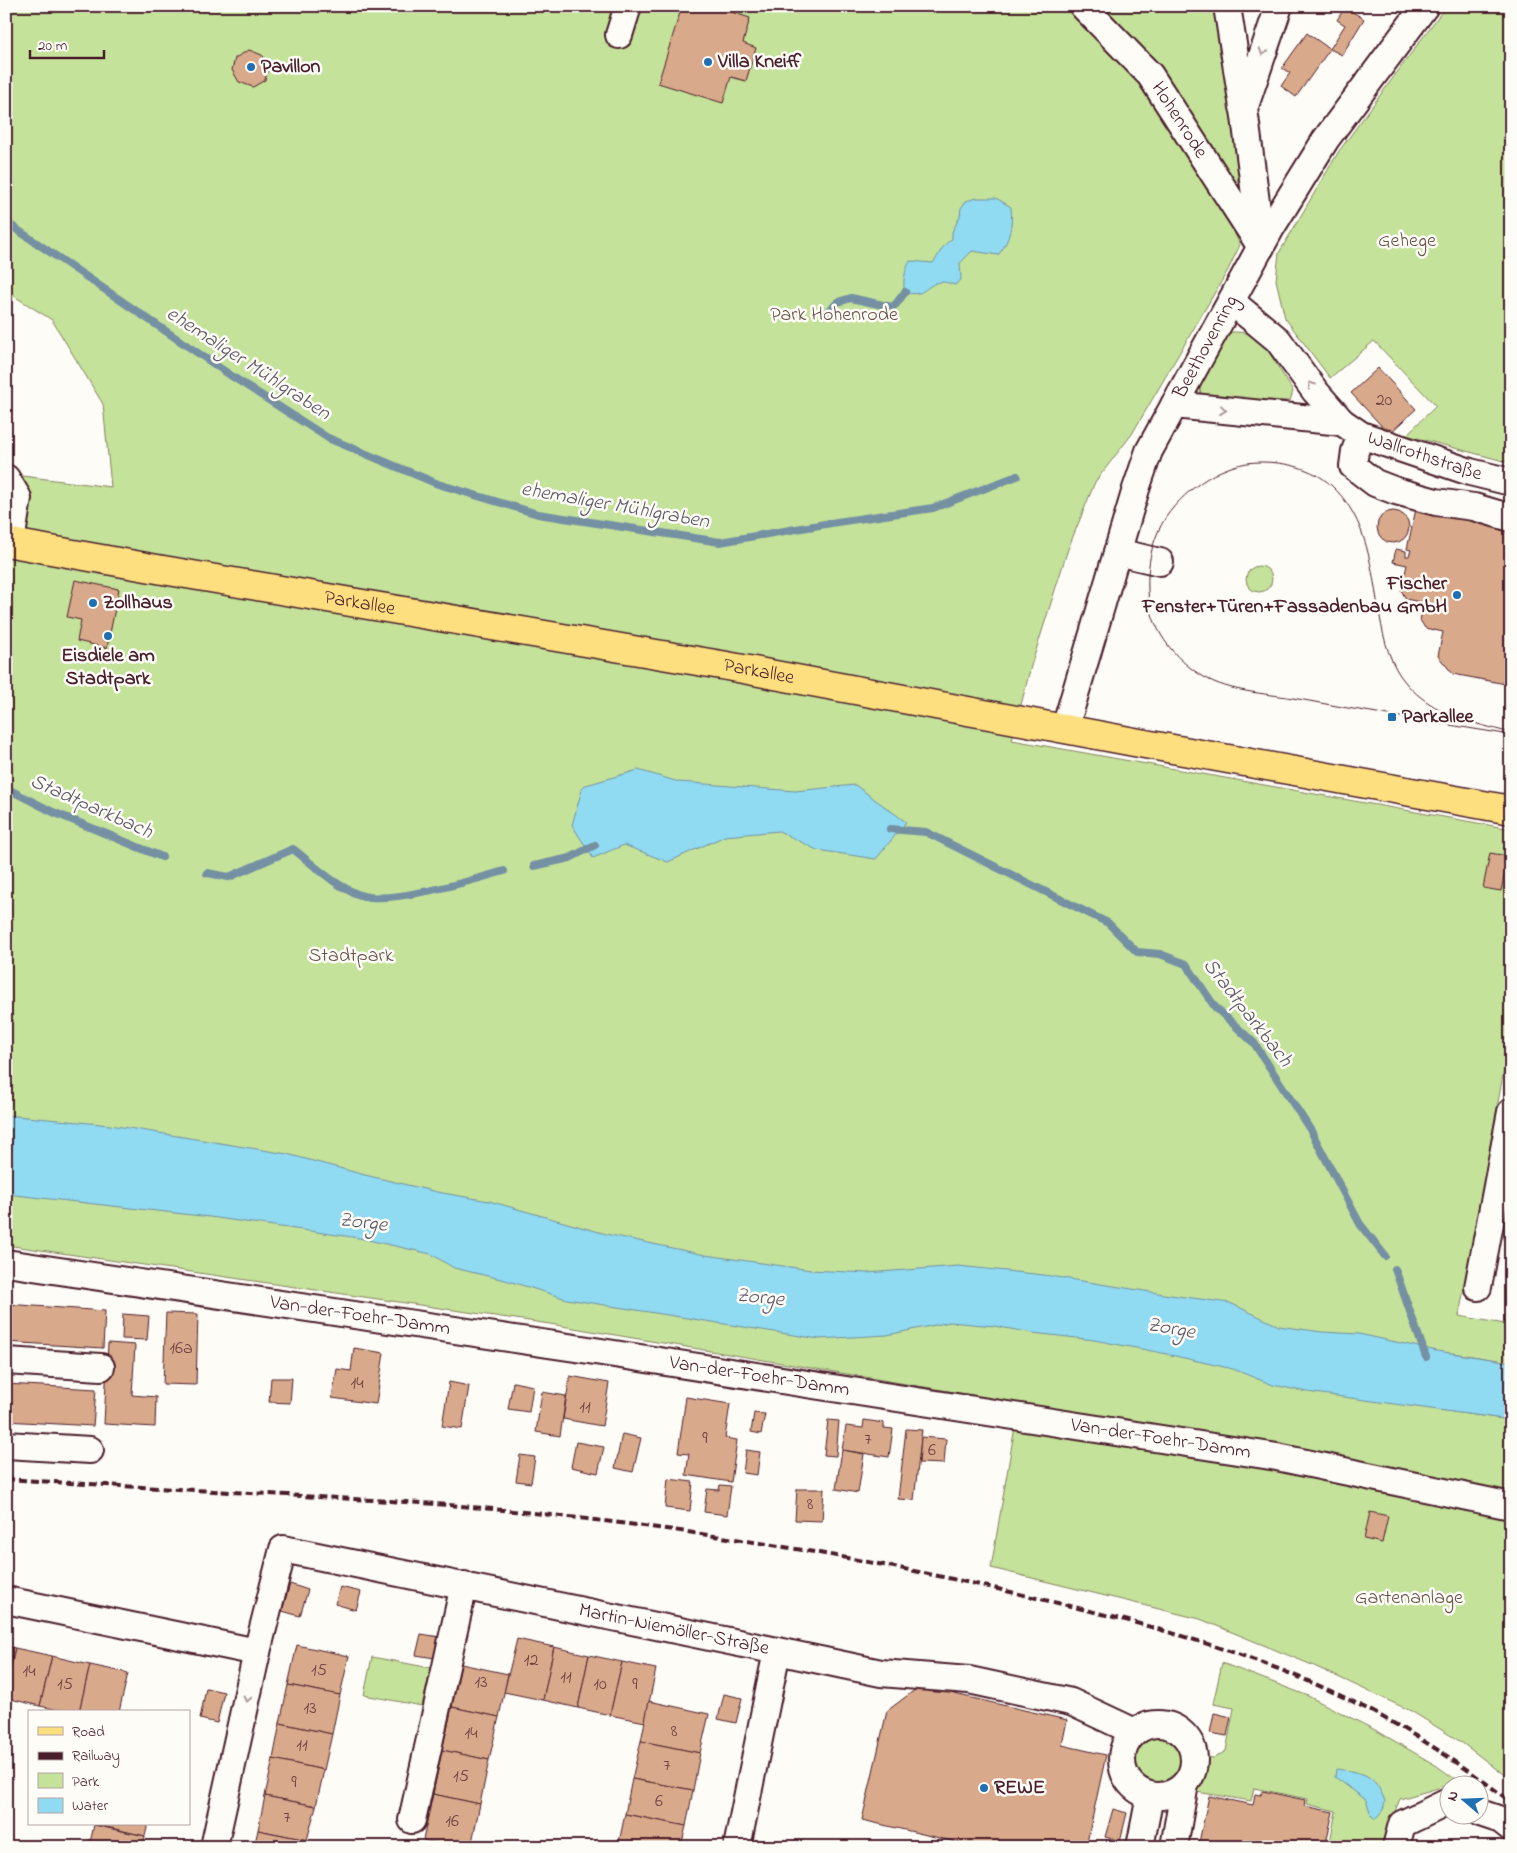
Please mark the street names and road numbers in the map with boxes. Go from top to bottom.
street label: Hohenrode [1144,76,1215,164]
street label: Beethovenring [1165,290,1247,405]
street label: Wallrothstraße [1363,424,1485,489]
street label: Parkallee [322,583,397,624]
street label: Parkallee [721,651,797,693]
street label: Van-der-Foehr-Damm [267,1288,452,1344]
street label: Van-der-Foehr-Damm [666,1348,852,1405]
street label: Van-der-Foehr-Damm [1068,1410,1253,1467]
street label: Martin-Niemöller-Straße [576,1596,772,1663]

